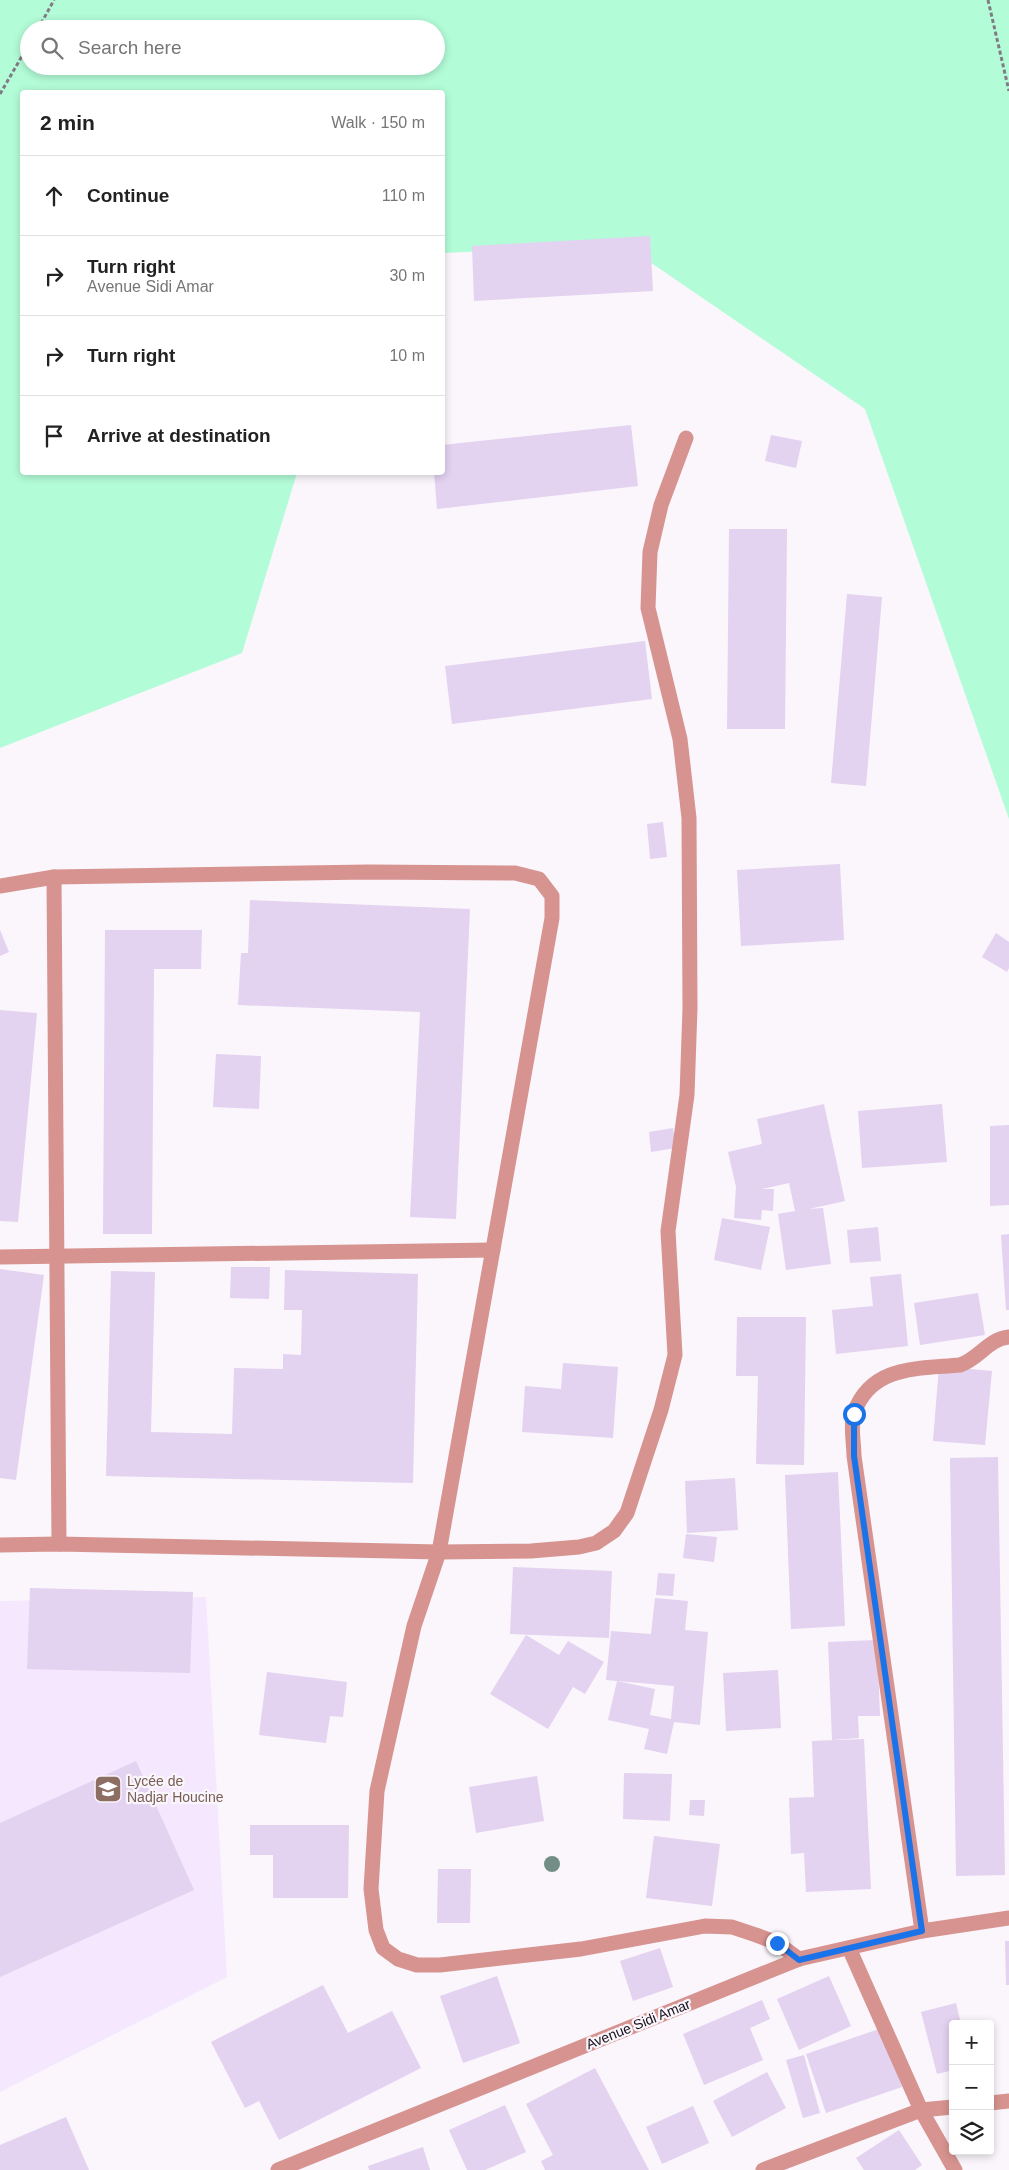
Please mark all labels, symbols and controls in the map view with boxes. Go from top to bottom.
search box [20,20,445,75]
icon: search [38,34,66,62]
text: Search here [78,37,182,58]
text: 2 min [40,111,95,134]
text: Walk · 150 m [331,114,425,131]
icon: ahead [40,182,68,210]
text: Continue [87,185,169,206]
text: 110 m [382,187,425,204]
text: Turn right [87,256,175,277]
icon: right [40,262,68,290]
text: 30 m [389,267,425,284]
text: Avenue Sidi Amar [87,278,214,295]
icon: right [40,342,68,370]
text: Turn right [87,345,175,366]
text: 10 m [389,347,425,364]
icon: arrive [40,422,68,450]
text: Arrive at destination [87,425,271,446]
route start [843,1403,866,1426]
place label: Lycée de Nadjar Houcine [127,1773,224,1805]
school or university icon: Lycée de Nadjar Houcine [93,1774,123,1804]
route end [766,1932,789,1955]
street label: Avenue Sidi Amar [584,1996,693,2052]
map controls [949,2020,994,2155]
button: + [949,2020,994,2065]
button: − [949,2065,994,2110]
button: layers [949,2110,994,2155]

